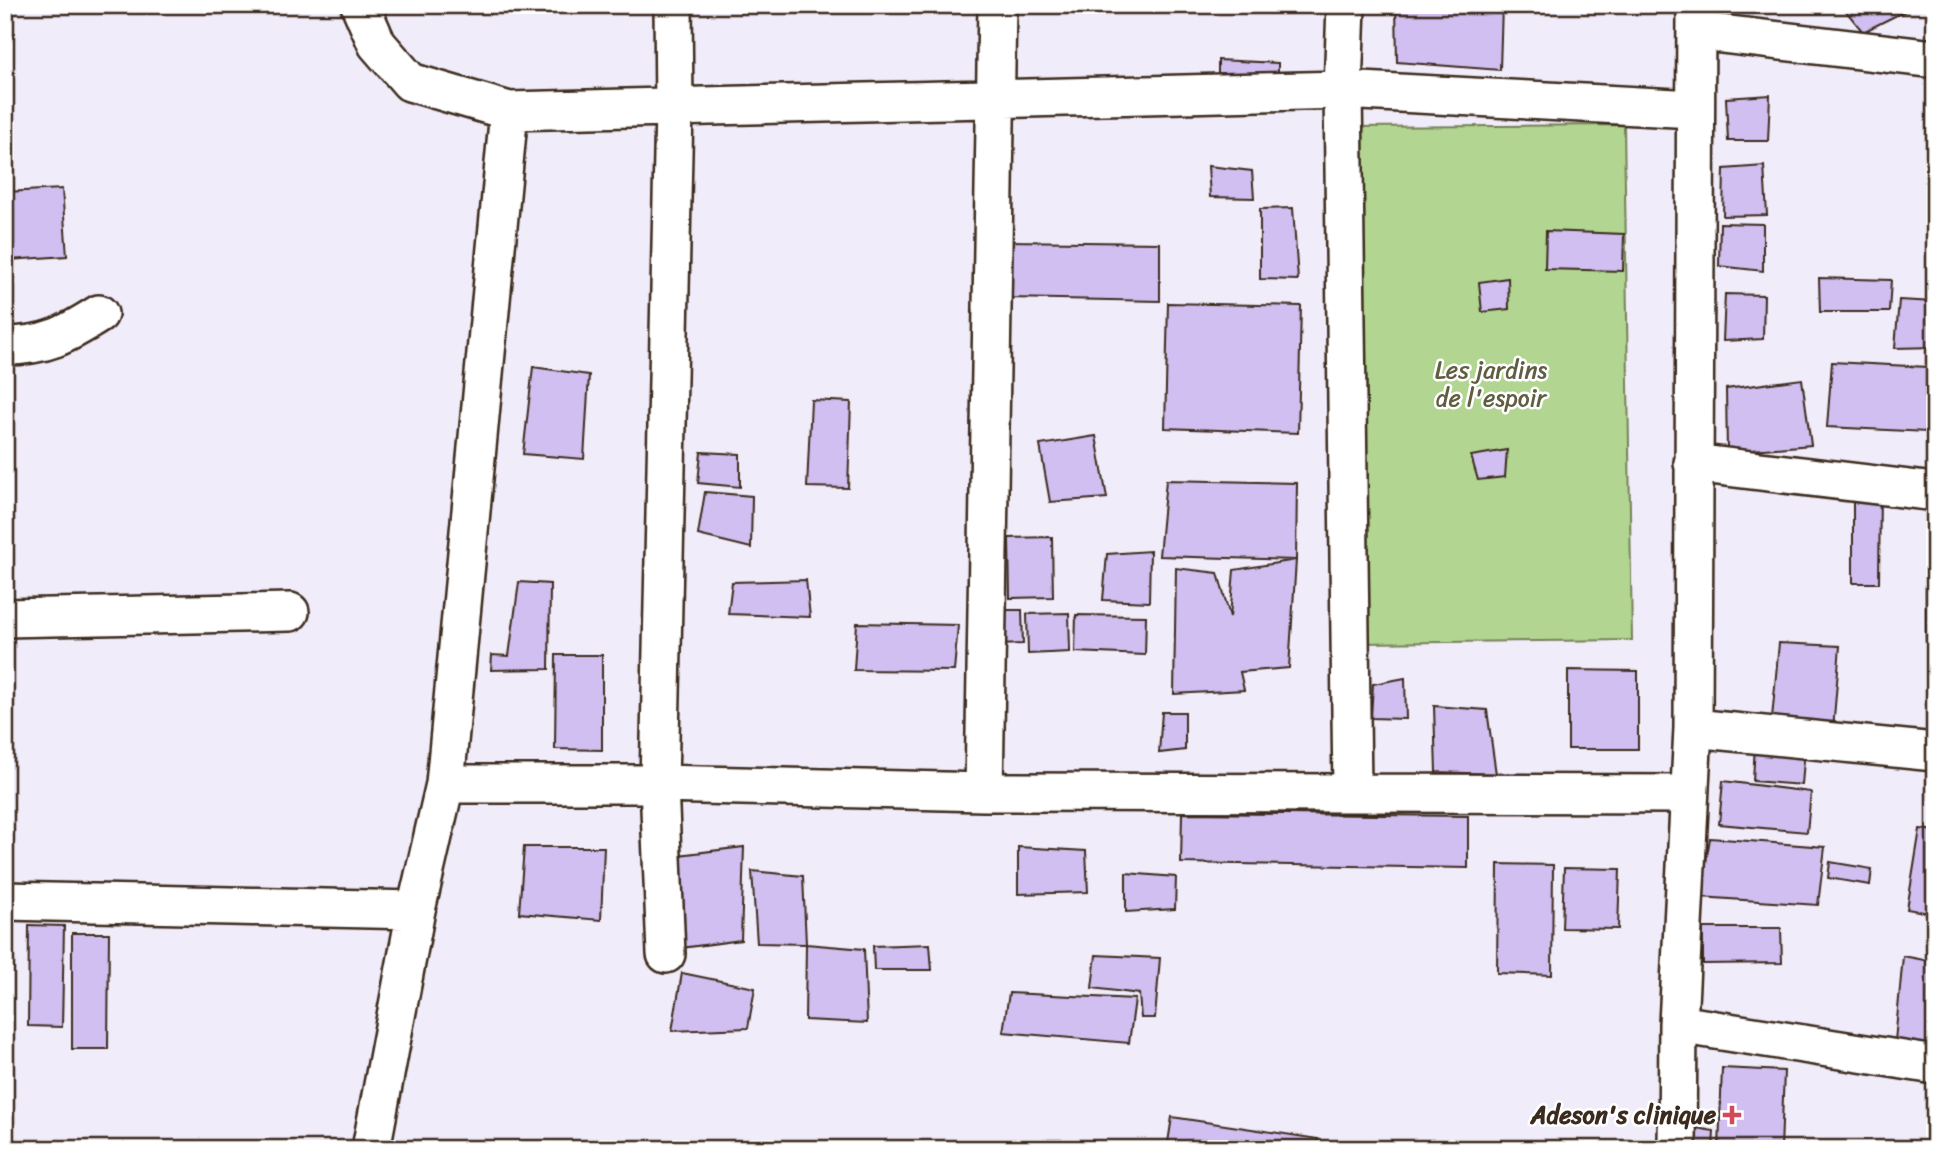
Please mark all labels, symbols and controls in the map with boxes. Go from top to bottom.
park label: Les jardins de l'espoir [1435,349,1548,419]
place label: Adeson's clinique [1530,1094,1717,1136]
marker: Adeson's clinique [1722,1105,1742,1125]

